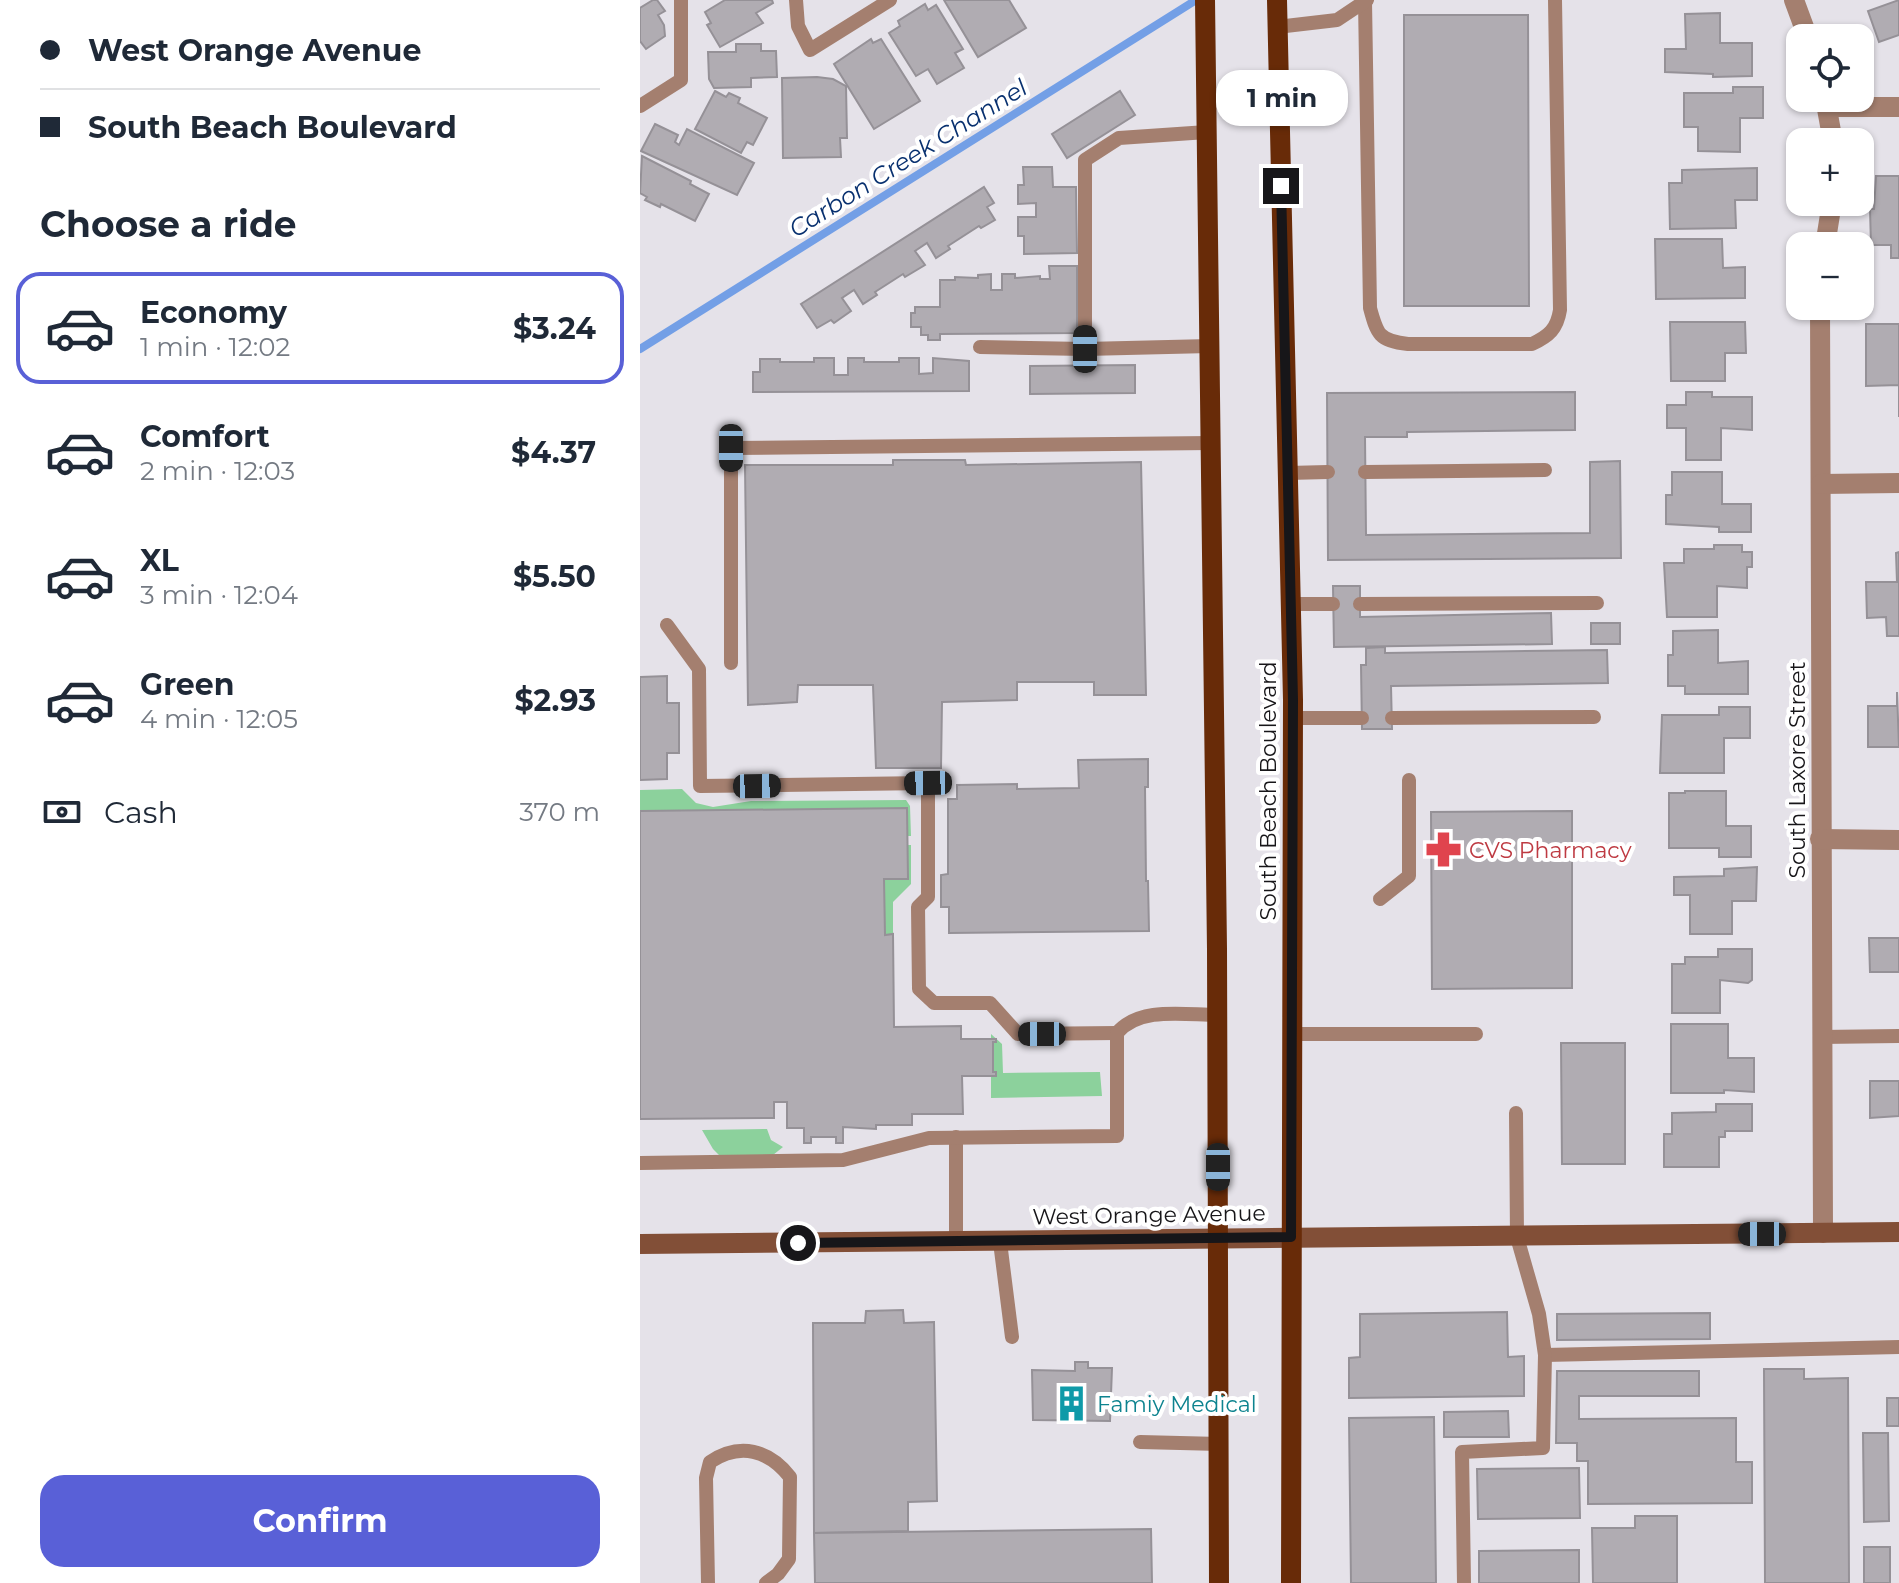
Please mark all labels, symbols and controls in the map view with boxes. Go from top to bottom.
map controls [1786,24,1874,320]
button: locate [1786,24,1874,112]
text: West Orange Avenue [88,32,421,69]
callout: 1 min [1215,70,1347,126]
water label: Carbon Creek Channel [783,72,1033,243]
text: 1 min [1247,82,1317,114]
text: South Beach Boulevard [88,109,457,146]
button: + [1786,128,1874,216]
route end [1263,168,1299,204]
text: Choose a ride [40,202,297,246]
button: − [1786,232,1874,320]
icon: car [44,292,116,364]
text: Economy [140,294,287,331]
text: $3.24 [513,310,596,347]
car [1073,325,1097,373]
text: 1 min · 12:02 [140,331,290,363]
icon: car [44,416,116,488]
text: Comfort [140,418,270,455]
car [719,424,743,472]
text: $4.37 [511,434,596,471]
text: 2 min · 12:03 [140,455,295,487]
icon: car [44,540,116,612]
text: XL [140,542,179,579]
text: $5.50 [513,558,596,595]
text: 3 min · 12:04 [140,579,298,611]
street label: South Beach Boulevard [1255,661,1282,921]
street label: South Laxore Street [1784,661,1811,878]
icon: car [44,664,116,736]
text: Green [140,666,234,703]
text: $2.93 [514,682,596,719]
text: 4 min · 12:05 [140,703,298,735]
car [904,771,952,795]
car [733,774,781,798]
icon: cash [40,790,84,834]
text: Cash [104,794,178,831]
text: 370 m [519,796,600,828]
pharmacy icon: CVS Pharmacy [1424,831,1462,869]
place label: CVS Pharmacy [1469,837,1632,864]
car [1018,1022,1066,1046]
car [1206,1143,1230,1191]
street label: West Orange Avenue [1032,1199,1266,1231]
car [1738,1222,1786,1246]
route start [780,1225,816,1261]
building icon: Famiy Medical [1052,1385,1090,1423]
place label: Famiy Medical [1097,1391,1257,1418]
button: Confirm [40,1475,600,1567]

